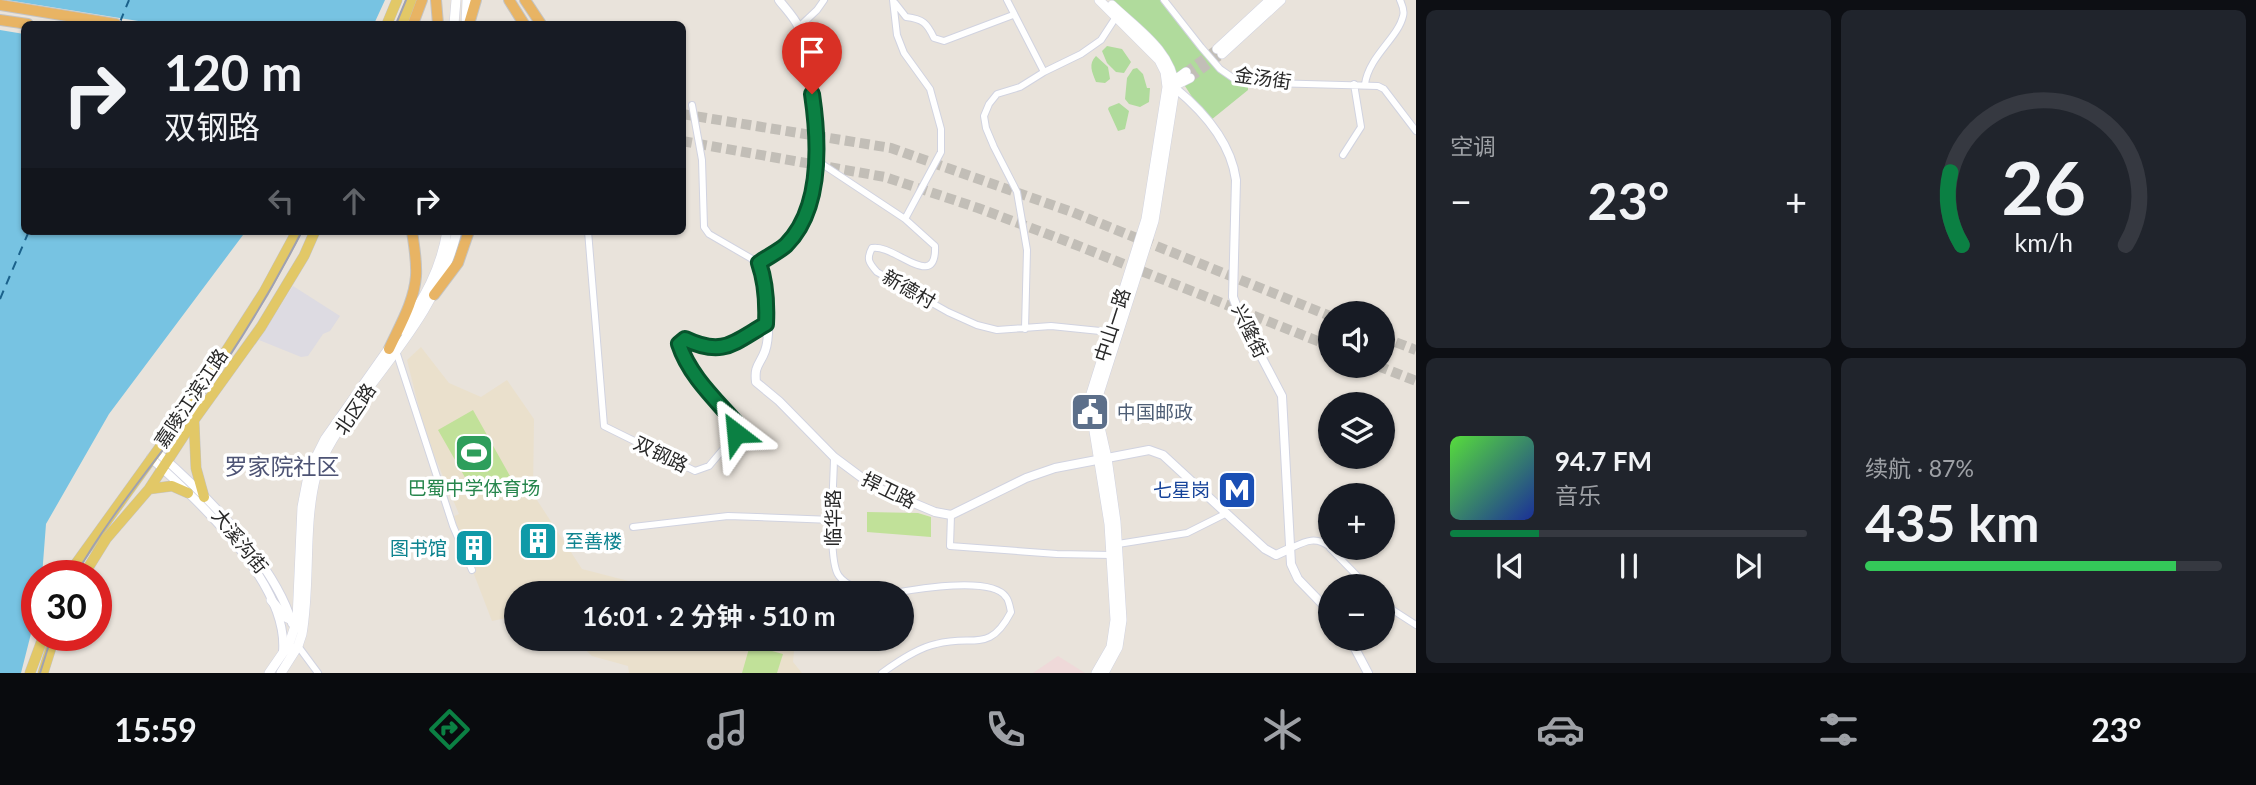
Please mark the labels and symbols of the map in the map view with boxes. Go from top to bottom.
pin [782,22,842,94]
street label: 金汤街 [1233,62,1293,93]
street label: 新德村 [879,264,940,313]
street label: 中山一路 [1089,285,1134,365]
street label: 兴隆街 [1228,300,1273,361]
street label: 嘉陵江滨江路 [149,344,232,451]
street label: 北区路 [329,379,380,439]
public building icon: 中国邮政 [1069,391,1111,433]
position arrow [699,396,773,470]
place label: 中国邮政 [1117,400,1193,423]
street label: 双钢路 [631,431,692,476]
sports icon: 巴蜀中学体育场 [453,432,495,474]
district label: 罗家院社区 [225,452,340,480]
street label: 捍卫路 [859,467,920,512]
metro station icon: 七星岗 [1216,469,1258,511]
place label: 巴蜀中学体育场 [407,476,541,499]
place label: 七星岗 [1153,478,1210,501]
street label: 临华路 [821,489,844,547]
street label: 大溪沟街 [208,504,273,577]
building icon: 至善楼 [517,520,559,562]
building icon: 图书馆 [453,527,495,569]
place label: 至善楼 [565,529,622,552]
place label: 图书馆 [390,536,447,559]
speed limit sign: 30 [21,560,112,651]

